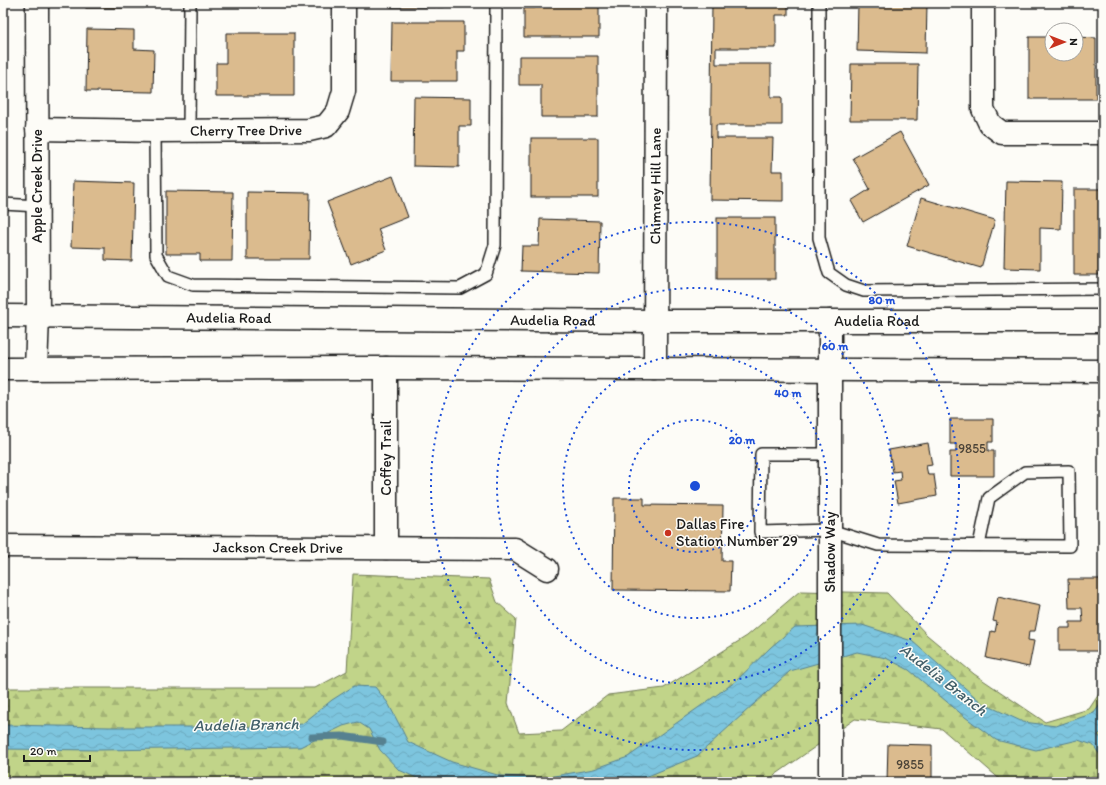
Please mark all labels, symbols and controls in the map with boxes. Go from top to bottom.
north arrow [1044,22,1084,62]
text: N [1067,38,1080,46]
street label: Cherry Tree Drive [190,121,302,140]
street label: Chimney Hill Lane [646,128,665,244]
street label: Apple Creek Drive [28,129,46,243]
text: 80 m [869,293,896,307]
street label: Audelia Road [186,308,272,327]
street label: Audelia Road [510,311,596,330]
street label: Audelia Road [834,312,920,330]
text: 60 m [822,339,849,353]
text: 40 m [774,386,803,400]
street label: Coffey Trail [377,419,395,496]
text: 20 m [729,433,756,447]
house number: 9855 [958,441,986,456]
centre of rings [688,479,702,493]
street label: Shadow Way [821,511,839,593]
place label: Dallas Fire Station Number 29 [676,515,798,550]
marker: Dallas Fire Station Number 29 [663,528,673,538]
street label: Jackson Creek Drive [213,538,343,557]
water label: Audelia Branch [896,639,991,720]
water label: Audelia Branch [193,714,299,735]
scale bar [24,737,90,763]
text: 20 m [30,744,57,758]
house number: 9855 [896,757,924,772]

